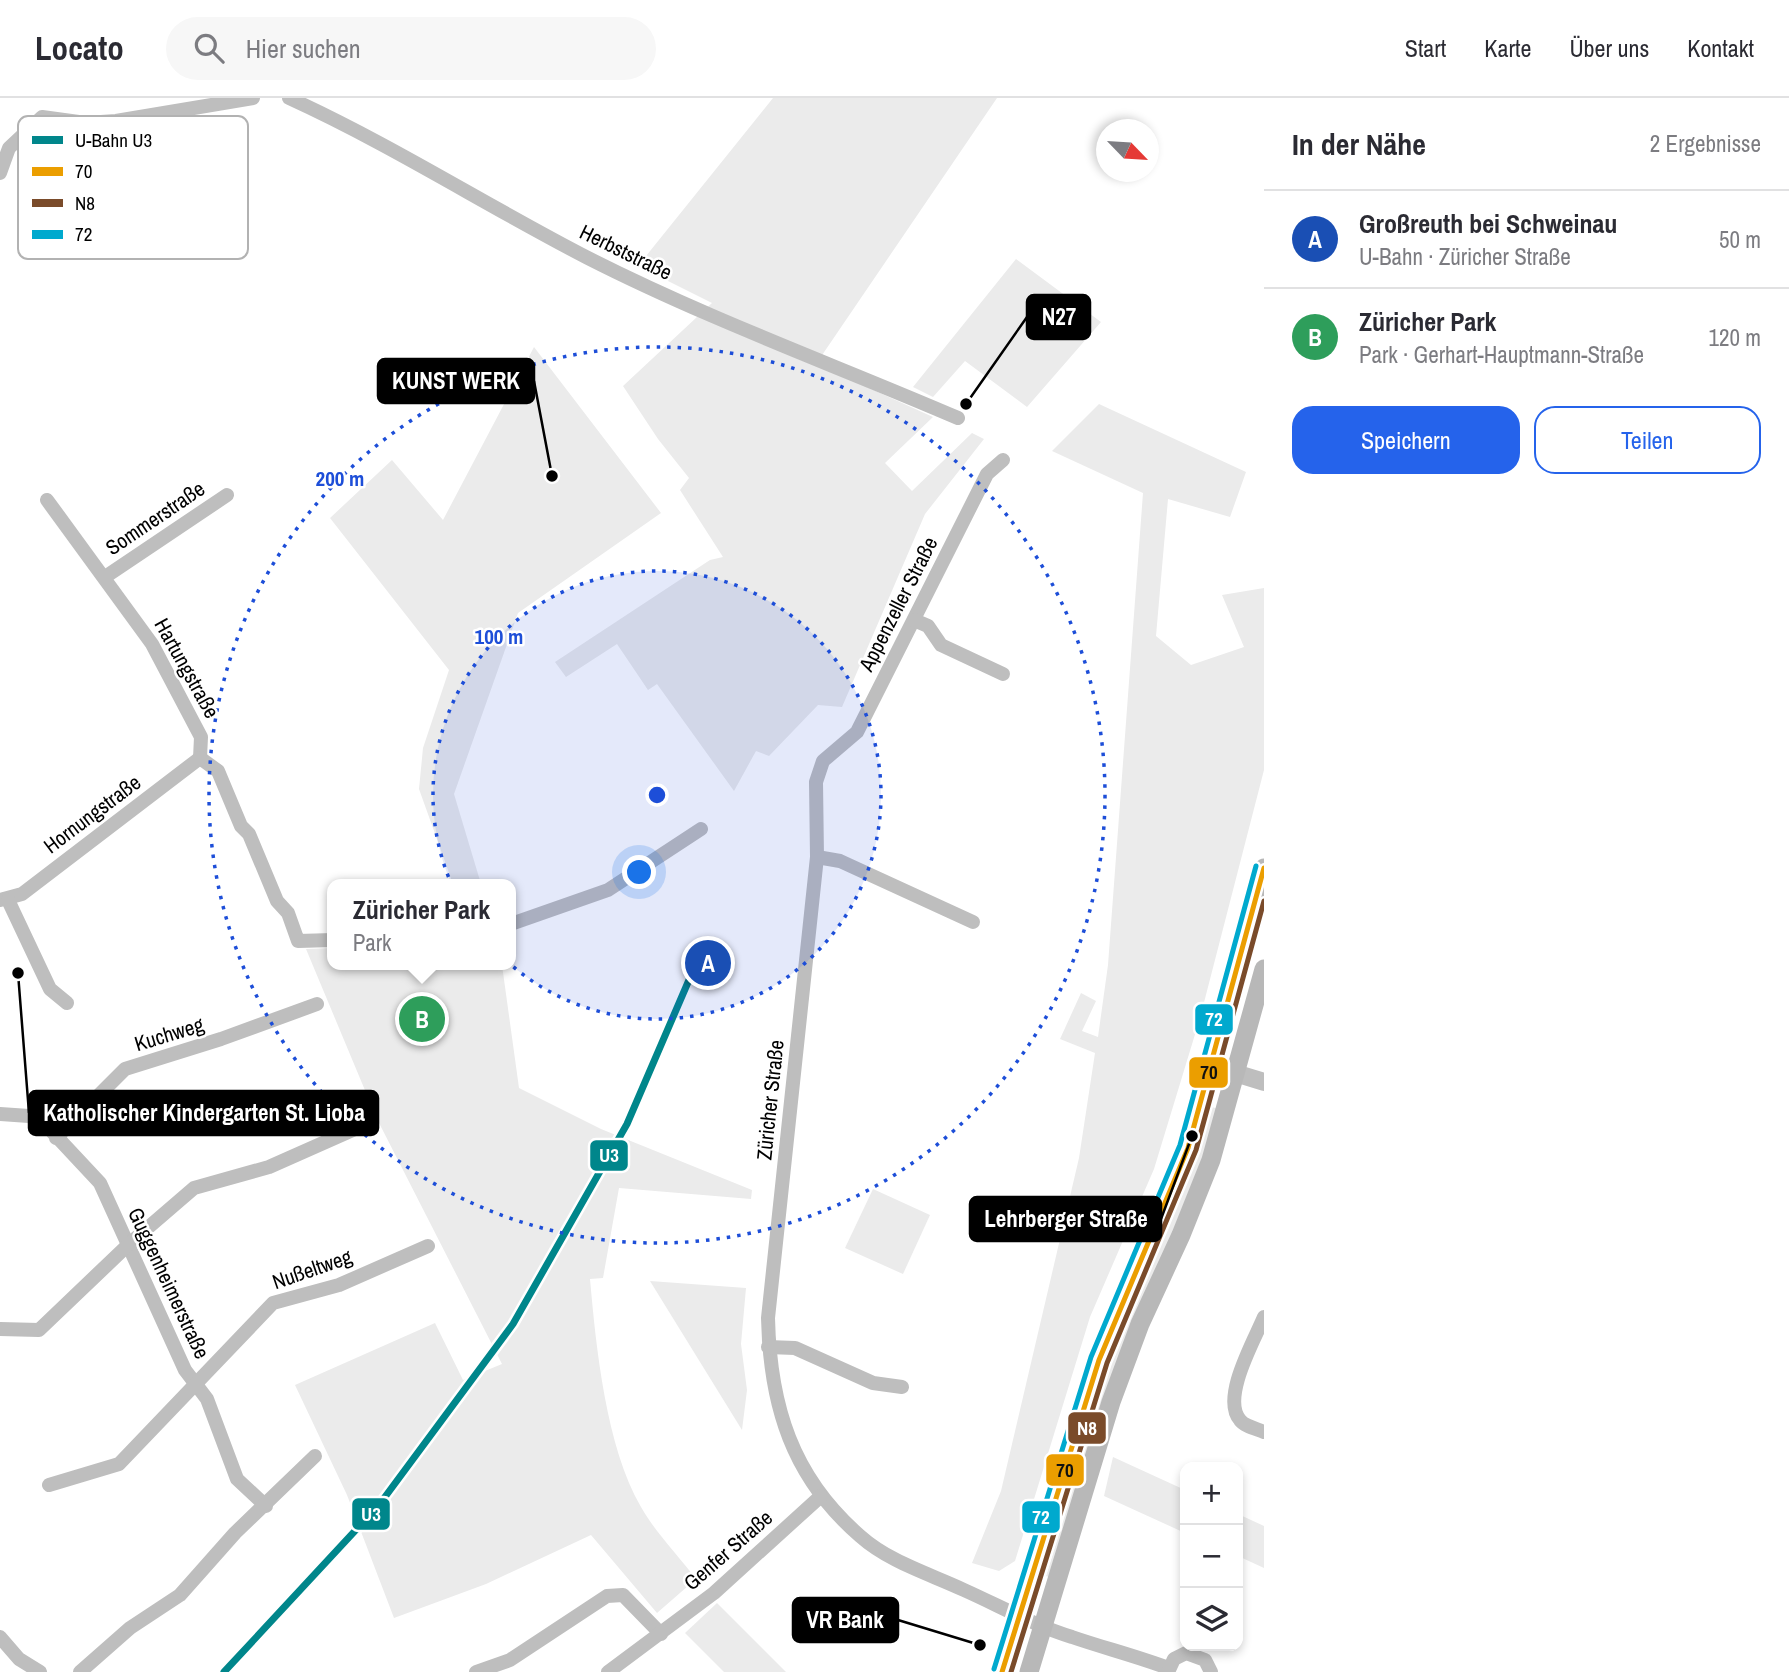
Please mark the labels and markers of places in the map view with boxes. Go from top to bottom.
callout: N27 [1027,295,1090,339]
callout: KUNST WERK [378,359,534,403]
centre of rings [645,783,669,807]
pin: A [685,937,731,989]
pin: B [399,993,445,1045]
callout: Katholischer Kindergarten St. Lioba [29,1091,378,1135]
callout: Lehrberger Straße [970,1197,1161,1241]
callout: VR Bank [793,1598,898,1642]

